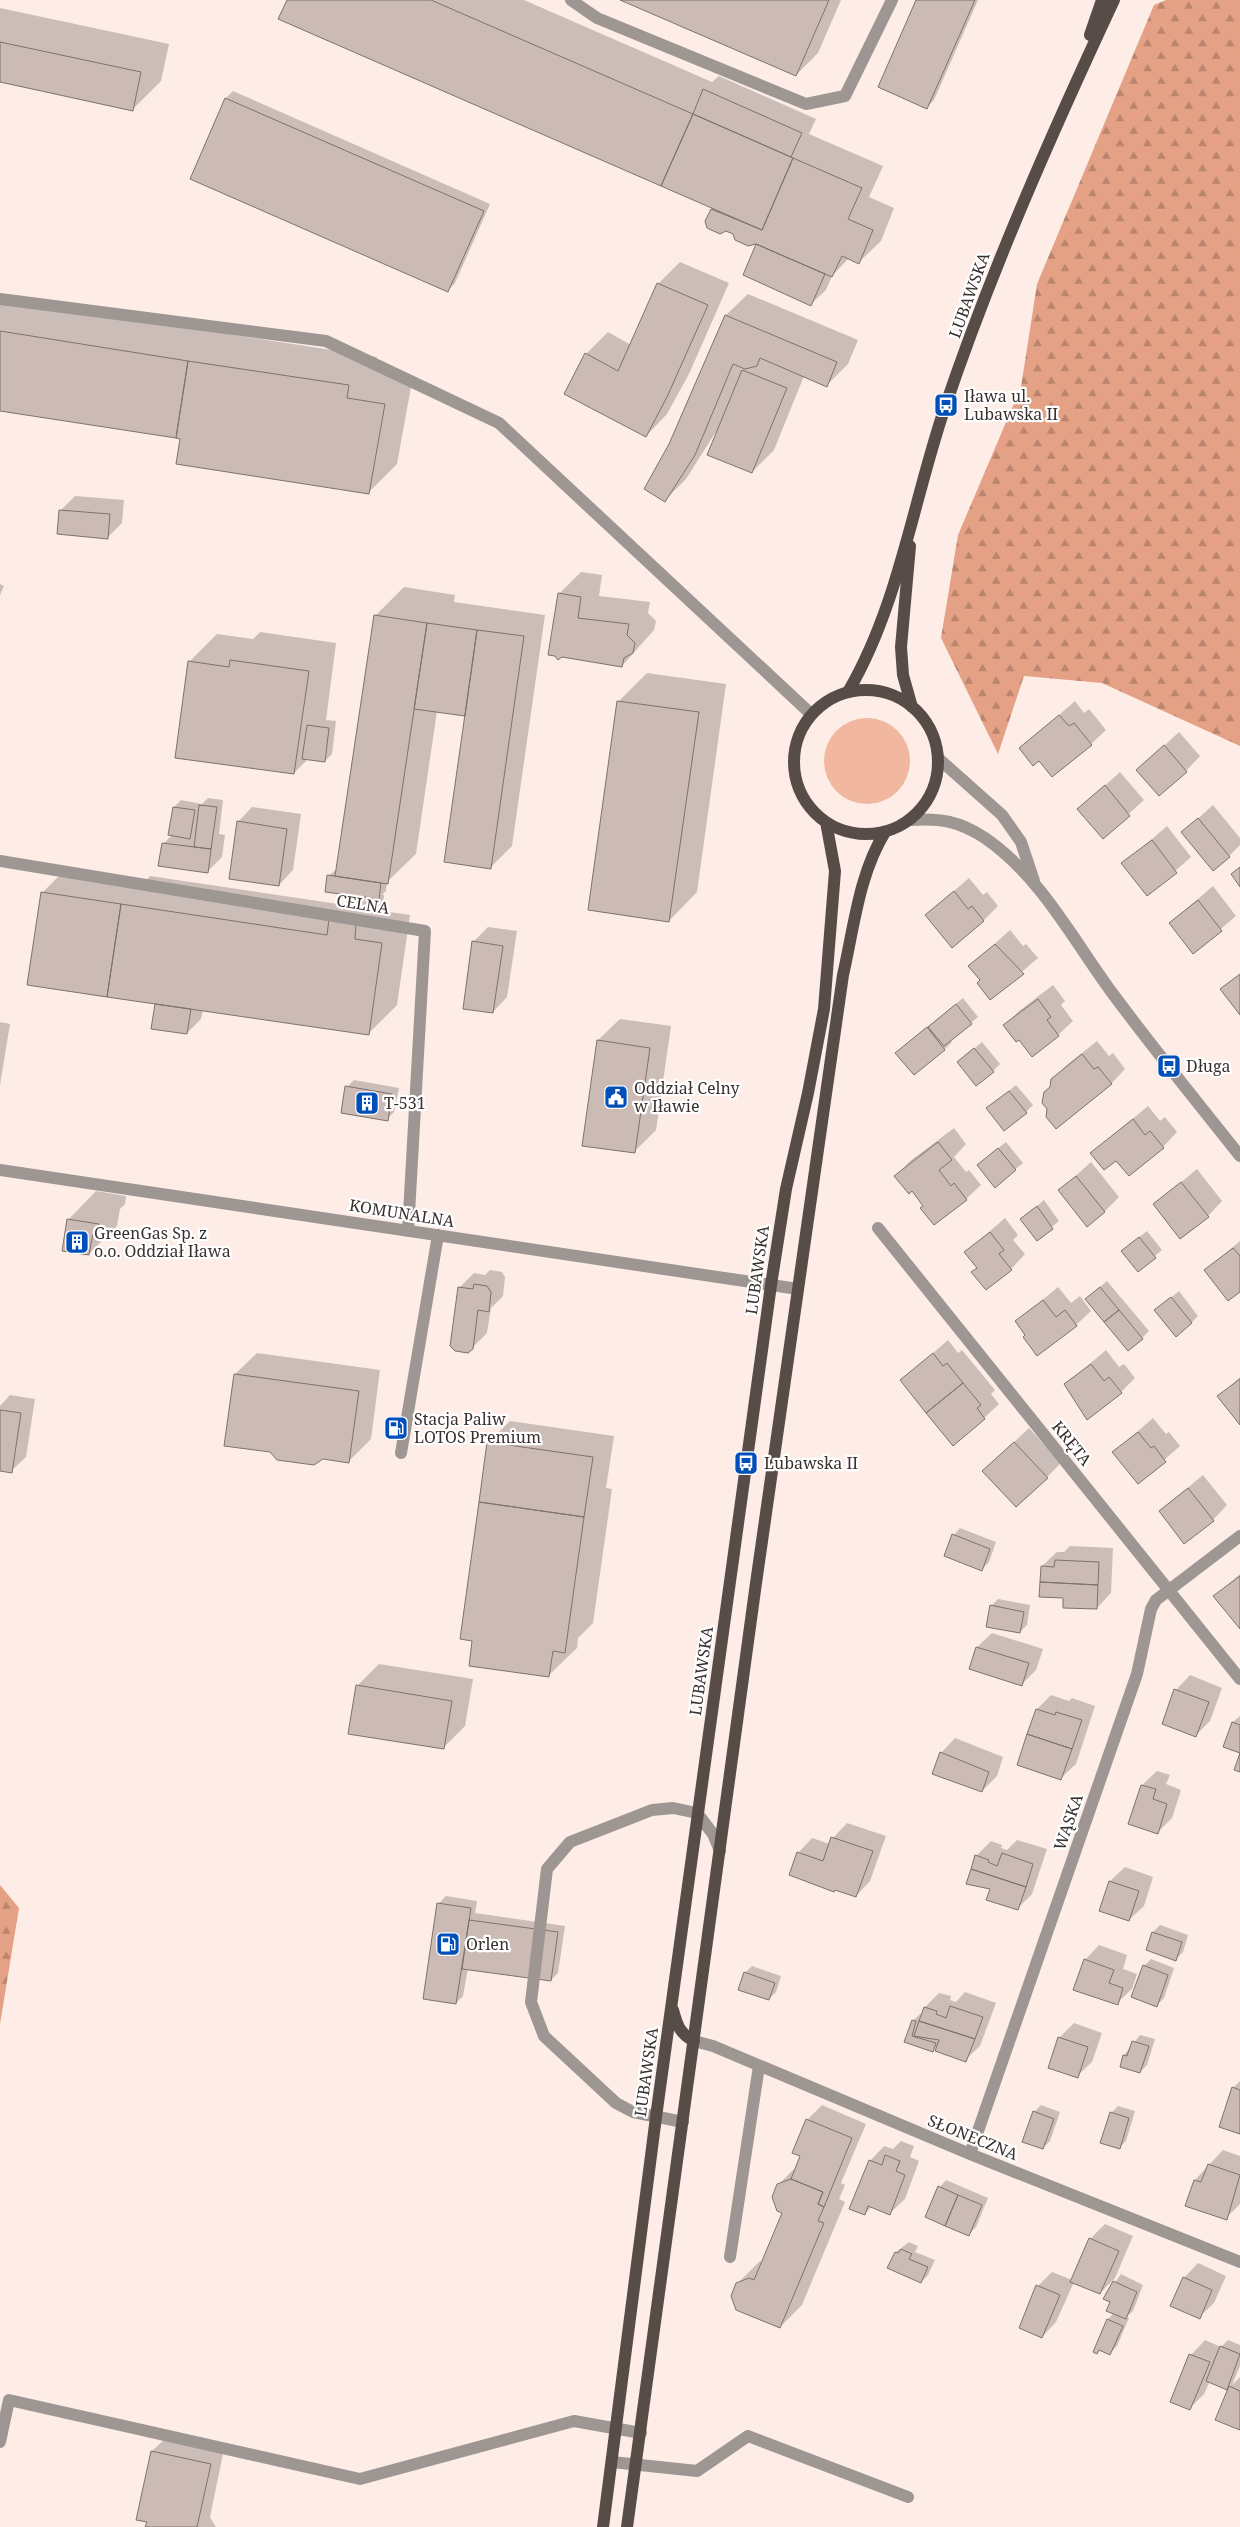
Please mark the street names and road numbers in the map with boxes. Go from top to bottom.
street label: LUBAWSKA [943,248,995,341]
street label: CELNA [335,889,392,919]
street label: KOMUNALNA [348,1194,457,1232]
street label: LUBAWSKA [740,1223,774,1316]
street label: KRĘTA [1047,1416,1097,1471]
street label: LUBAWSKA [684,1624,718,1717]
street label: WĄSKA [1048,1790,1088,1853]
street label: LUBAWSKA [629,2025,663,2118]
street label: SŁONECZNA [925,2109,1022,2165]

